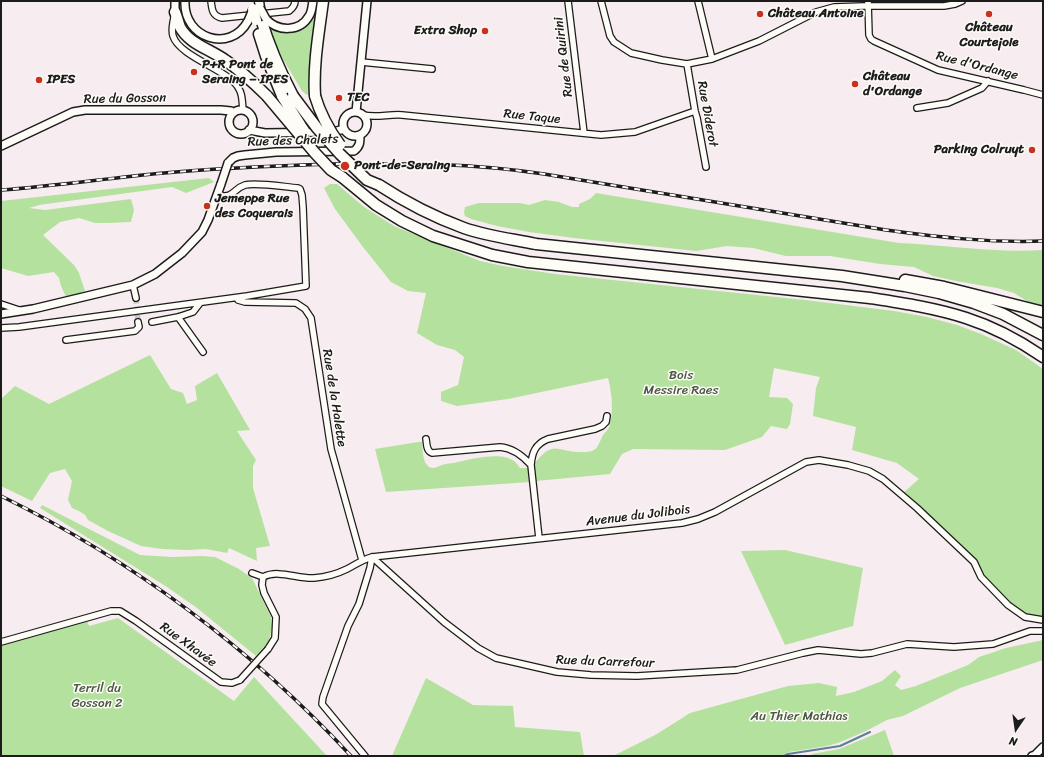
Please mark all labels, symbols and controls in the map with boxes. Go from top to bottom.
place label: Château Antoine [768,6,863,22]
marker: Château Antoine [755,9,765,19]
marker: Château Courtejoie [984,9,994,19]
street label: Rue de Quirini [551,16,577,98]
place label: Château Courtejoie [959,20,1019,51]
place label: Extra Shop [414,23,477,39]
marker: Extra Shop [480,26,490,36]
street label: Rue d'Ordange [934,48,1020,84]
place label: P+R Pont de Seraing – IPES [202,57,288,88]
marker: P+R Pont de Seraing – IPES [189,67,199,77]
place label: Château d'Ordange [863,69,922,100]
place label: IPES [47,72,75,88]
marker: IPES [34,75,44,85]
marker: Château d'Ordange [850,79,860,89]
street label: Rue Diderot [694,80,720,148]
street label: Rue du Gosson [84,90,166,108]
place label: TEC [347,90,370,106]
marker: TEC [334,93,344,103]
street label: Rue Taque [503,106,561,128]
street label: Rue des Chalets [247,132,339,150]
place label: Parking Colruyt [934,142,1024,158]
marker: Parking Colruyt [1027,145,1037,155]
place label: Pont-de-Seraing [354,158,450,174]
marker: Pont-de-Seraing [339,160,351,172]
place label: Jemeppe Rue des Coquerais [215,191,293,222]
marker: Jemeppe Rue des Coquerais [202,201,212,211]
street label: Rue de la Halette [319,348,349,448]
park label: Bois Messire Raes [644,368,718,399]
street label: Avenue du Jolibois [585,502,691,530]
street label: Rue Xhavée [157,619,219,671]
street label: Rue du Carrefour [556,652,654,672]
park label: Terril du Gosson 2 [71,681,123,712]
park label: Au Thier Mathias [751,709,847,725]
north arrow [996,709,1036,749]
text: N [1007,731,1019,751]

